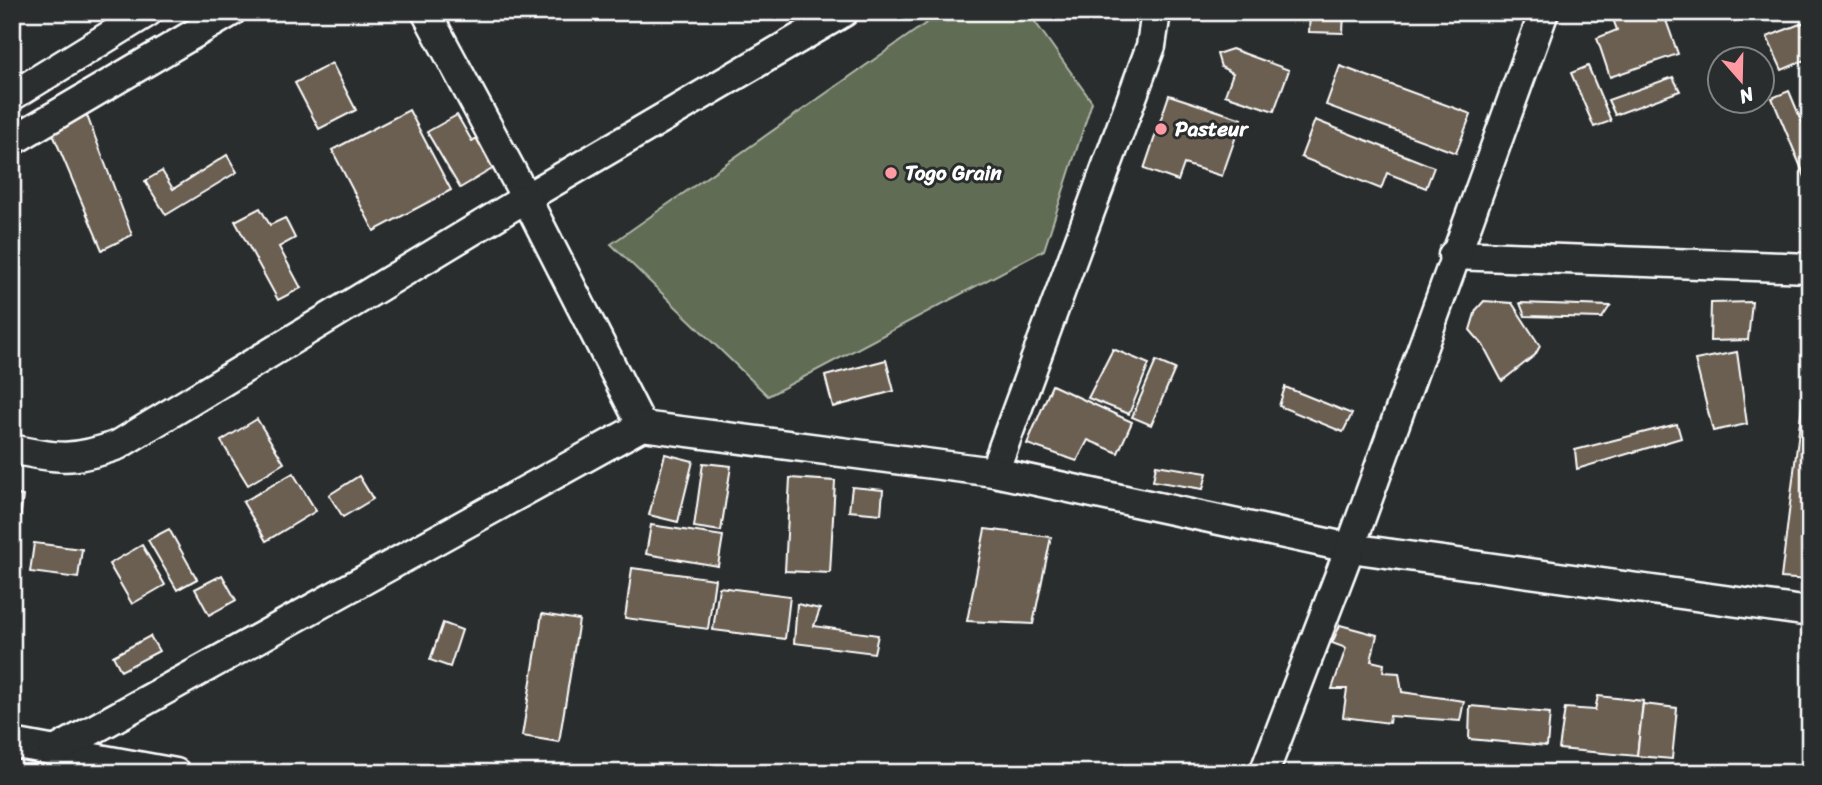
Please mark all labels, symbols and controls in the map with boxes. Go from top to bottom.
north arrow [1706,46,1776,116]
text: N [1734,77,1759,114]
place label: Pasteur [1175,110,1249,148]
marker: Pasteur [1153,121,1169,137]
place label: Togo Grain [905,154,1002,192]
marker: Togo Grain [883,165,899,181]

